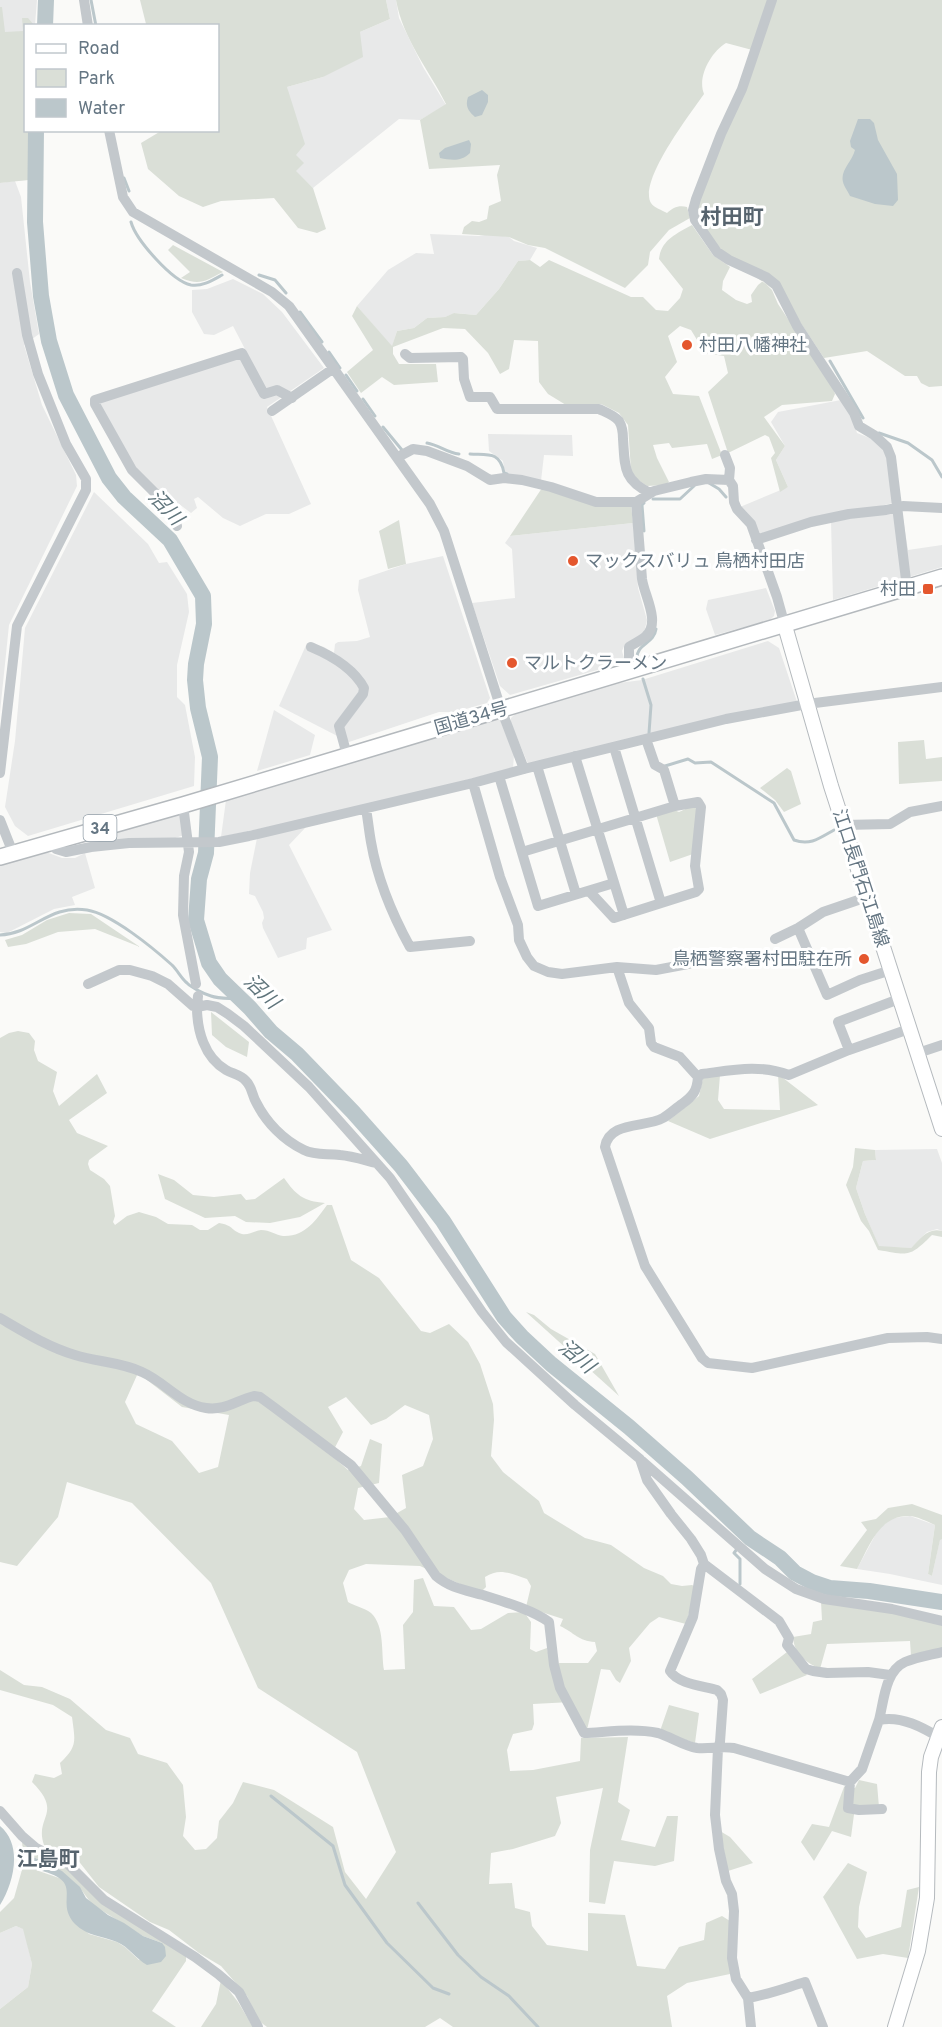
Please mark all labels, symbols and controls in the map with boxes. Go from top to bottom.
legend [24,24,219,132]
text: Road [78,38,120,61]
text: Park [78,68,115,91]
text: Water [78,98,125,121]
district label: 村田町 [701,205,764,232]
place label: 村田八幡神社 [699,335,807,358]
marker: 村田八幡神社 [680,338,694,352]
water label: 沼川 [141,485,189,533]
place label: マックスバリュ 鳥栖村田店 [585,551,805,574]
marker: マックスバリュ 鳥栖村田店 [566,554,580,568]
place label: 村田 [880,579,916,602]
marker: 村田 [921,582,935,596]
place label: マルトクラーメン [524,653,667,676]
marker: マルトクラーメン [505,656,519,670]
street label: 国道34号 [432,698,511,741]
street label: 江口長門石江島線 [826,806,893,950]
road number: 34 [84,815,116,841]
place label: 鳥栖警察署村田駐在所 [672,949,852,972]
marker: 鳥栖警察署村田駐在所 [857,952,871,966]
water label: 沼川 [237,969,285,1017]
water label: 沼川 [552,1335,601,1382]
district label: 江島町 [17,1847,80,1874]

